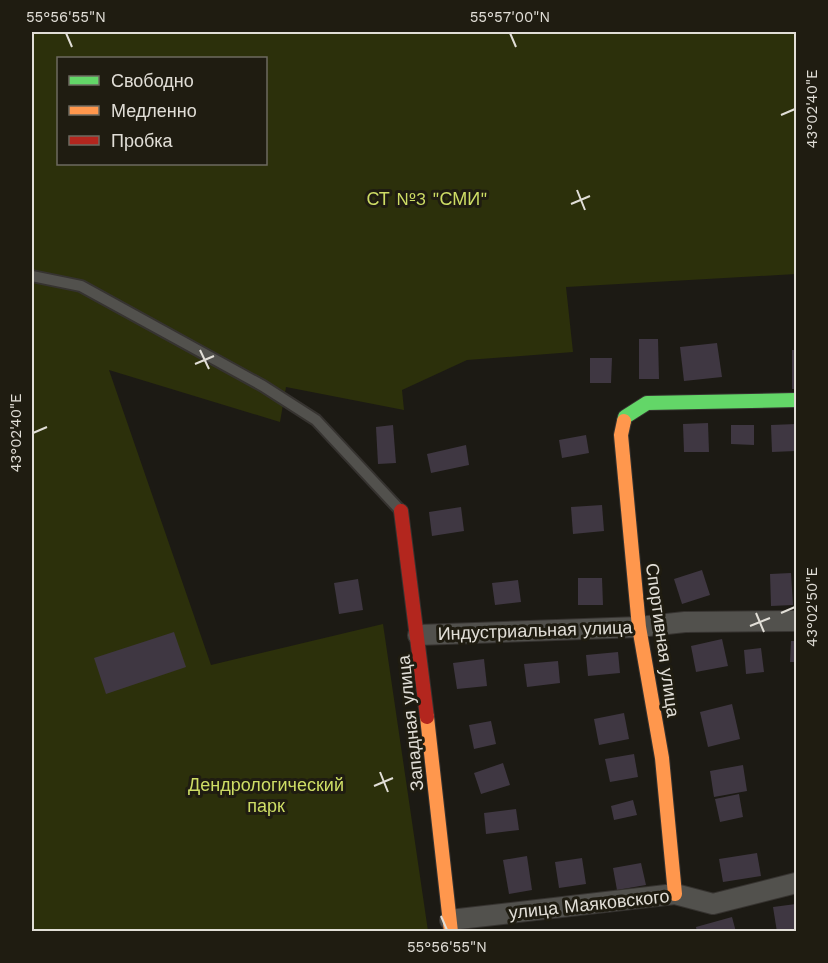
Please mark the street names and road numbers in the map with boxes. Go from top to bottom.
street label: Спортивная улица [642,562,684,719]
street label: Индустриальная улица [437,616,634,644]
street label: Западная улица [392,653,428,792]
street label: улица Маяковского [508,885,670,923]

